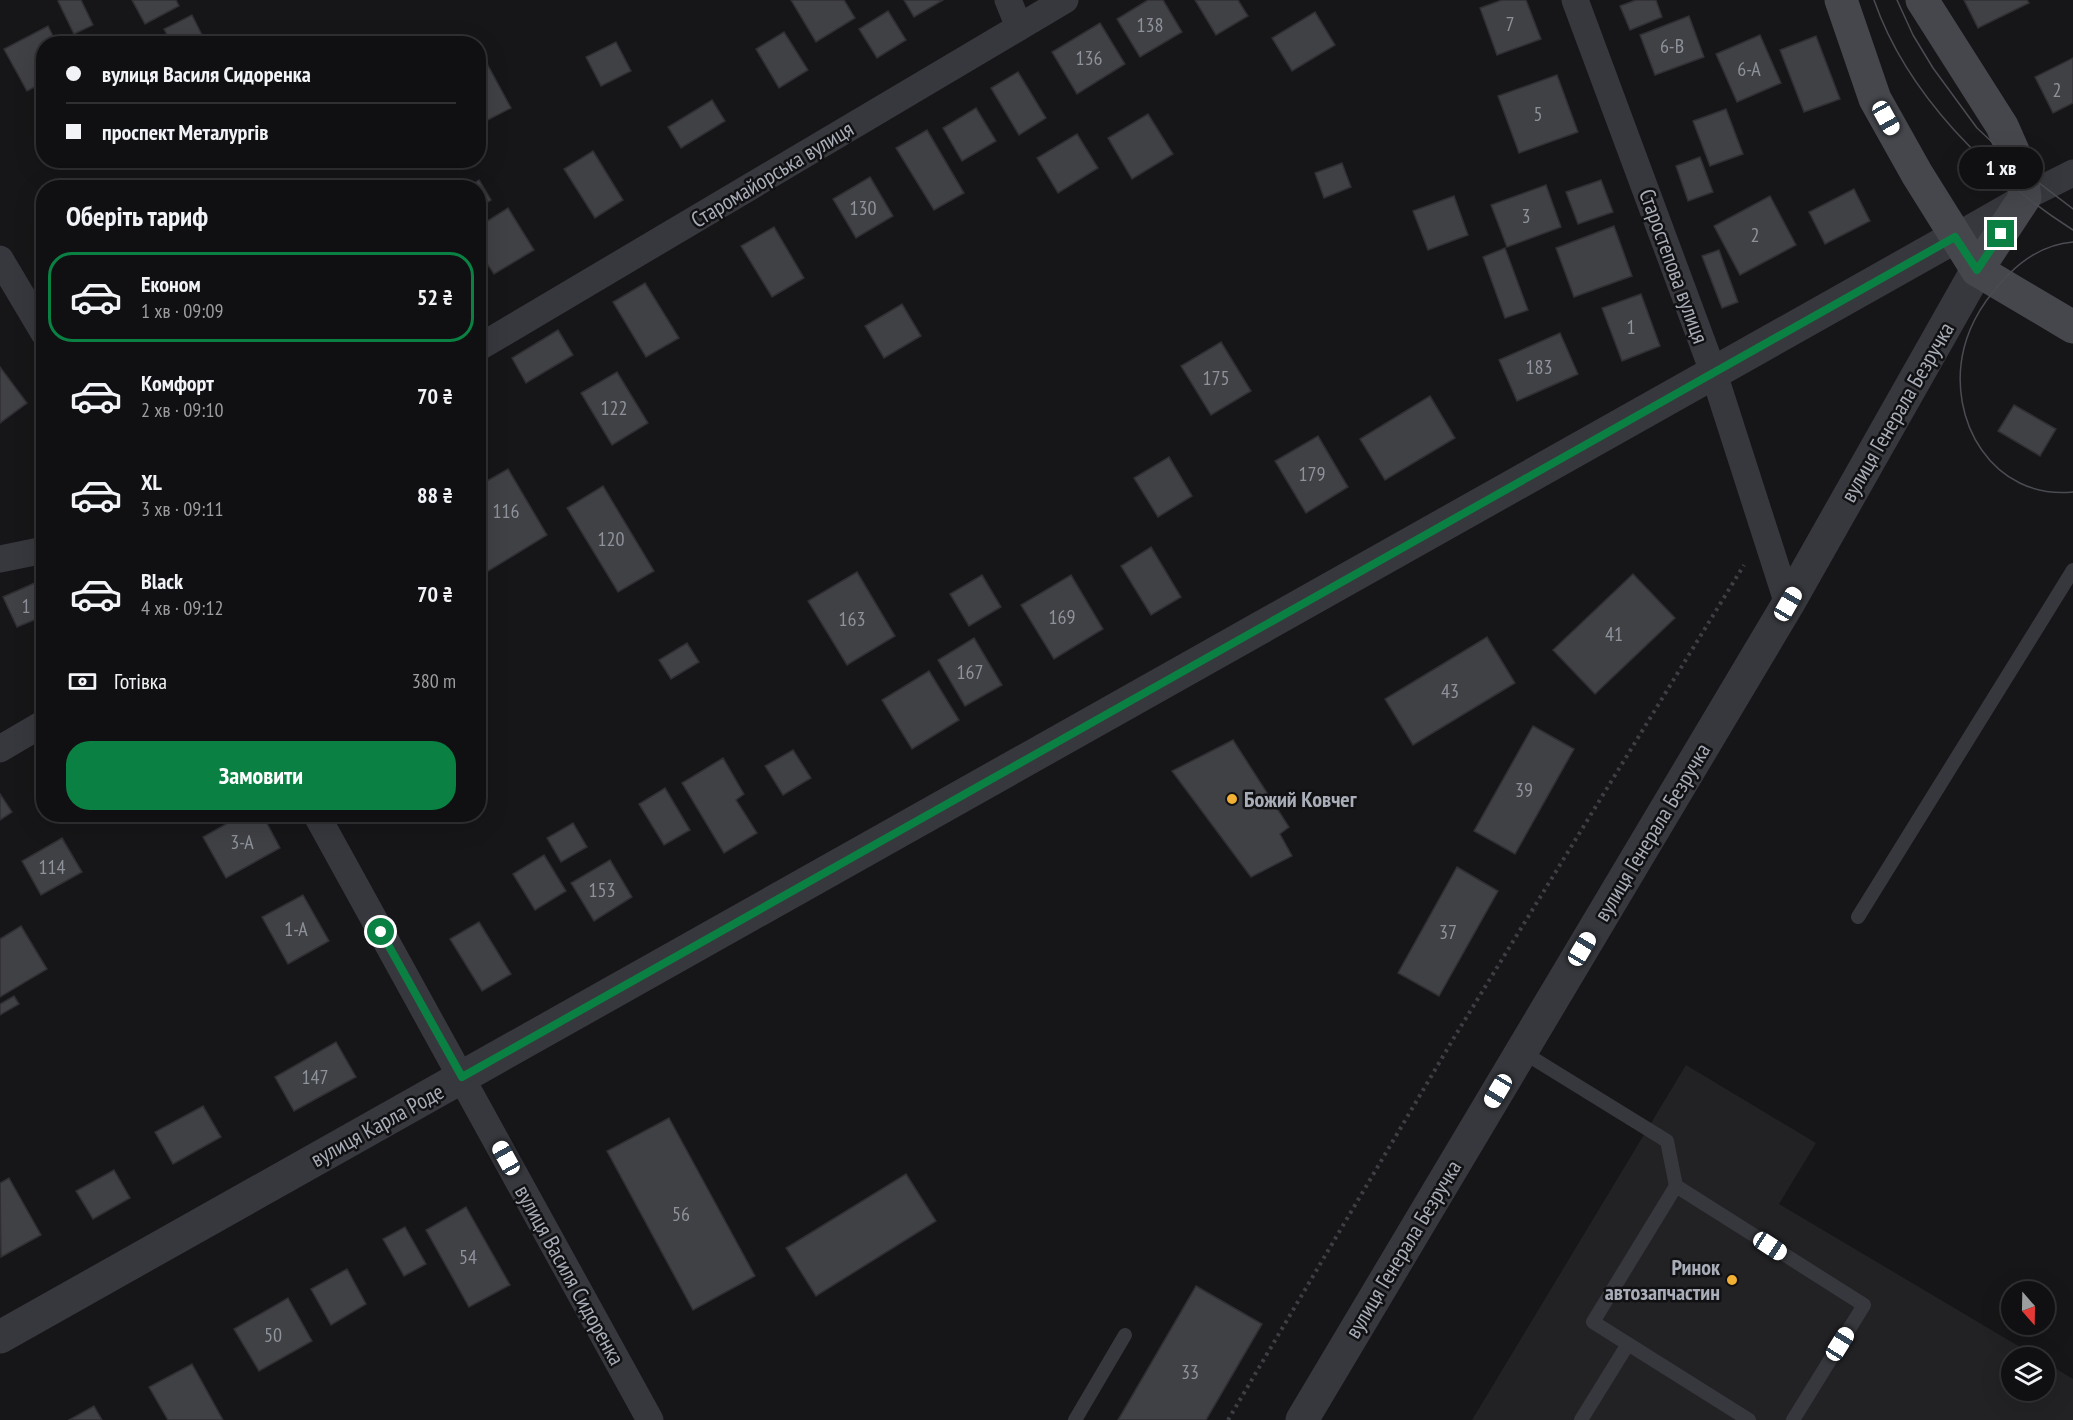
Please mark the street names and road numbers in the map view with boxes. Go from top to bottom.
street label: Старомайорська вулиця [686,114,858,234]
street label: Старостепова вулиця [1633,185,1715,347]
street label: вулиця Генерала Безручка [1834,317,1960,507]
street label: вулиця Генерала Безручка [1588,738,1716,926]
street label: вулиця Карла Роде [306,1077,448,1173]
street label: вулиця Генерала Безручка [1339,1155,1467,1343]
street label: вулиця Василя Сидоренка [509,1180,631,1370]

